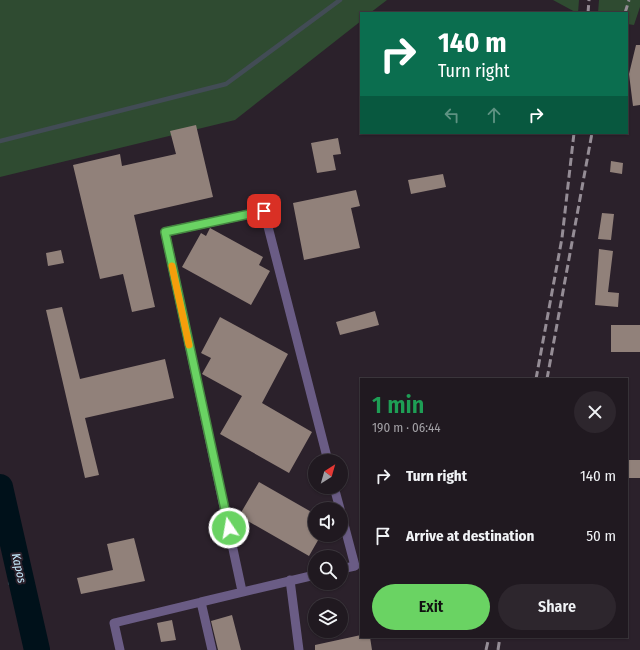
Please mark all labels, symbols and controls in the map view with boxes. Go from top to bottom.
text: 140 m [438,26,507,59]
icon: right [372,28,424,80]
text: Turn right [438,60,510,82]
icon: left [441,104,463,126]
icon: ahead [483,104,505,126]
icon: right [525,104,547,126]
pin [247,194,281,228]
icon: arrive [253,200,275,222]
text: 1 min [372,391,424,419]
button: close [574,391,616,433]
text: 190 m · 06:44 [372,420,441,435]
north arrow [308,454,348,494]
map controls [308,454,348,638]
icon: right [372,465,394,487]
text: Turn right [406,467,467,485]
text: 140 m [580,467,616,485]
button: sound [308,502,348,542]
position arrow [208,507,250,549]
icon: arrive [372,525,394,547]
text: Arrive at destination [406,527,534,545]
text: 50 m [586,527,616,545]
button: search [308,550,348,590]
water label: Kapos [9,552,29,584]
button: Exit [372,584,490,630]
button: Share [498,584,616,630]
button: layers [308,598,348,638]

